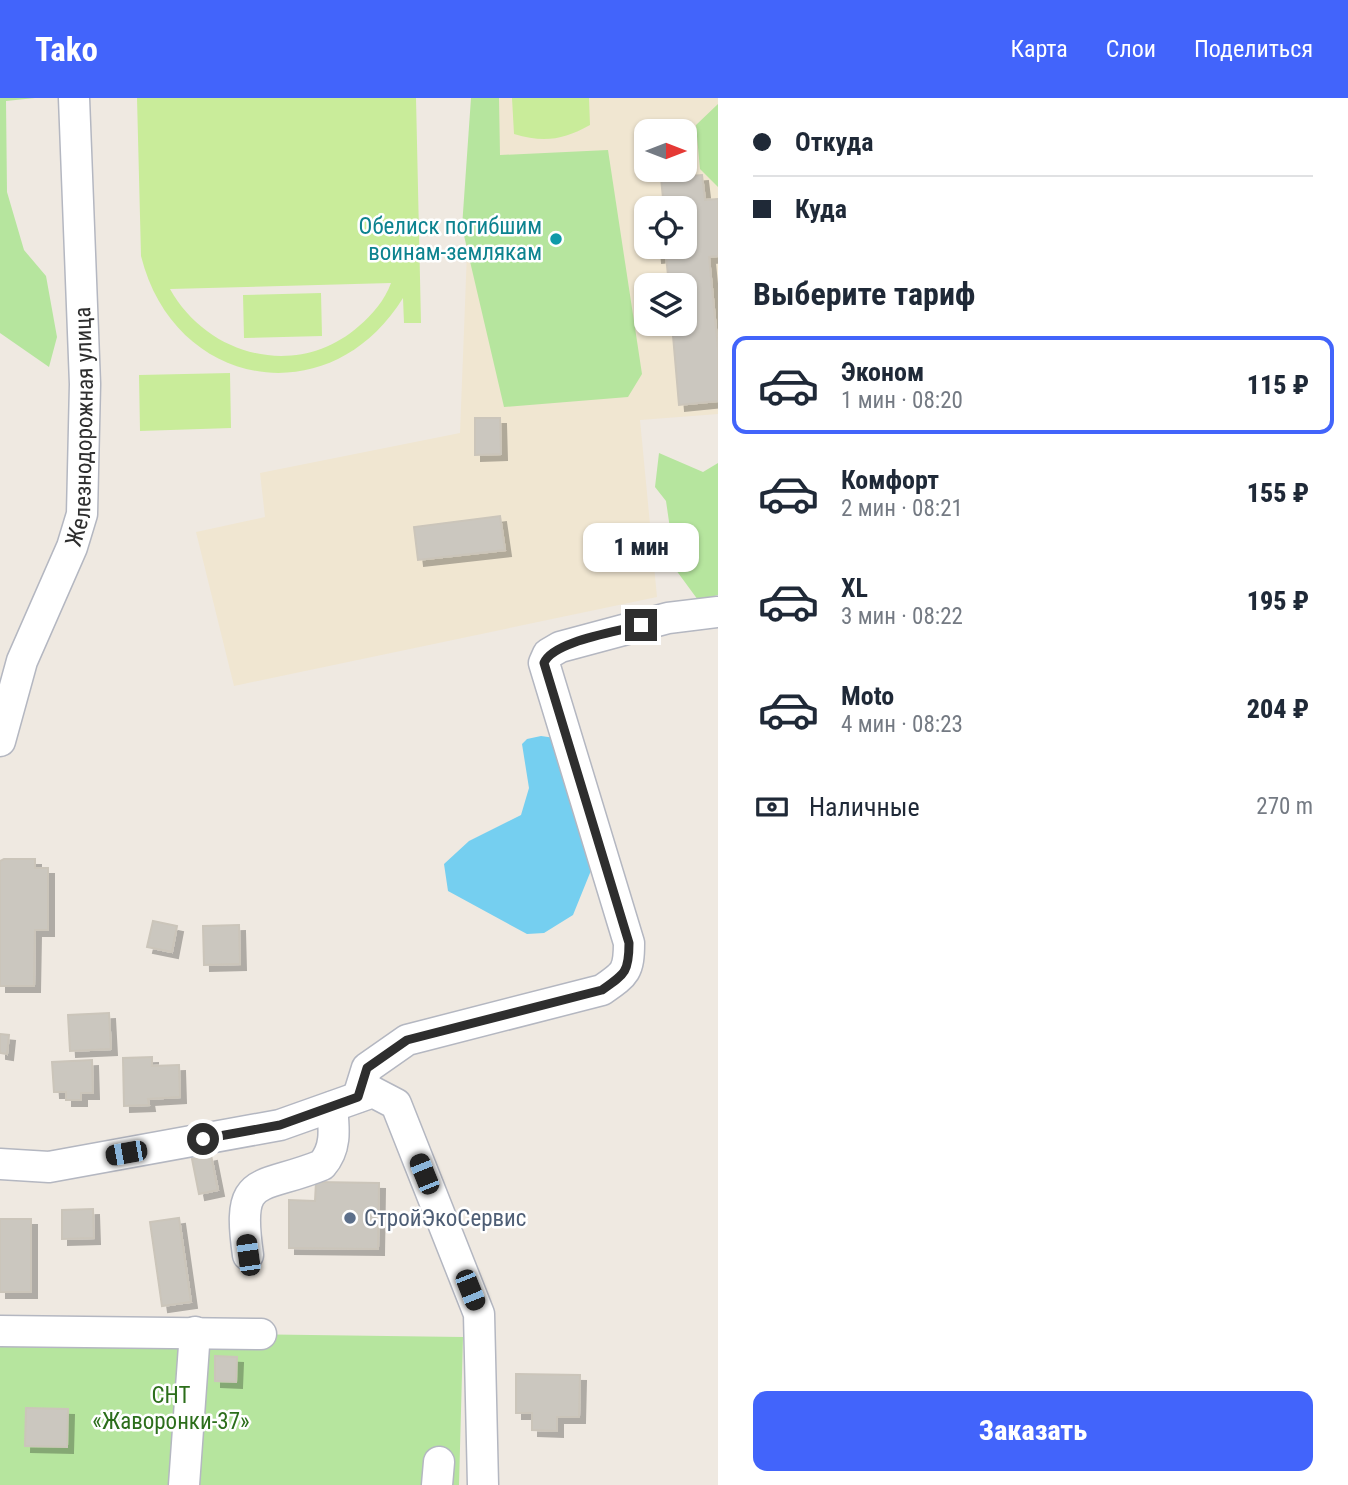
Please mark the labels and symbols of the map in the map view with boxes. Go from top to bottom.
north arrow [634,119,696,182]
place label: Обелиск погибшим воинам-землякам [359,213,542,266]
marker: Обелиск погибшим воинам-землякам [548,231,564,247]
street label: Железнодорожная улица [59,306,99,550]
callout: 1 мин [583,524,699,573]
route end [625,609,657,641]
route start [187,1123,219,1155]
car [104,1139,149,1167]
car [407,1151,442,1197]
place label: СтройЭкоСервис [364,1205,526,1232]
marker: СтройЭкоСервис [342,1210,358,1226]
car [235,1233,262,1277]
car [453,1267,488,1313]
park label: СНТ «Жаворонки-37» [92,1382,250,1435]

